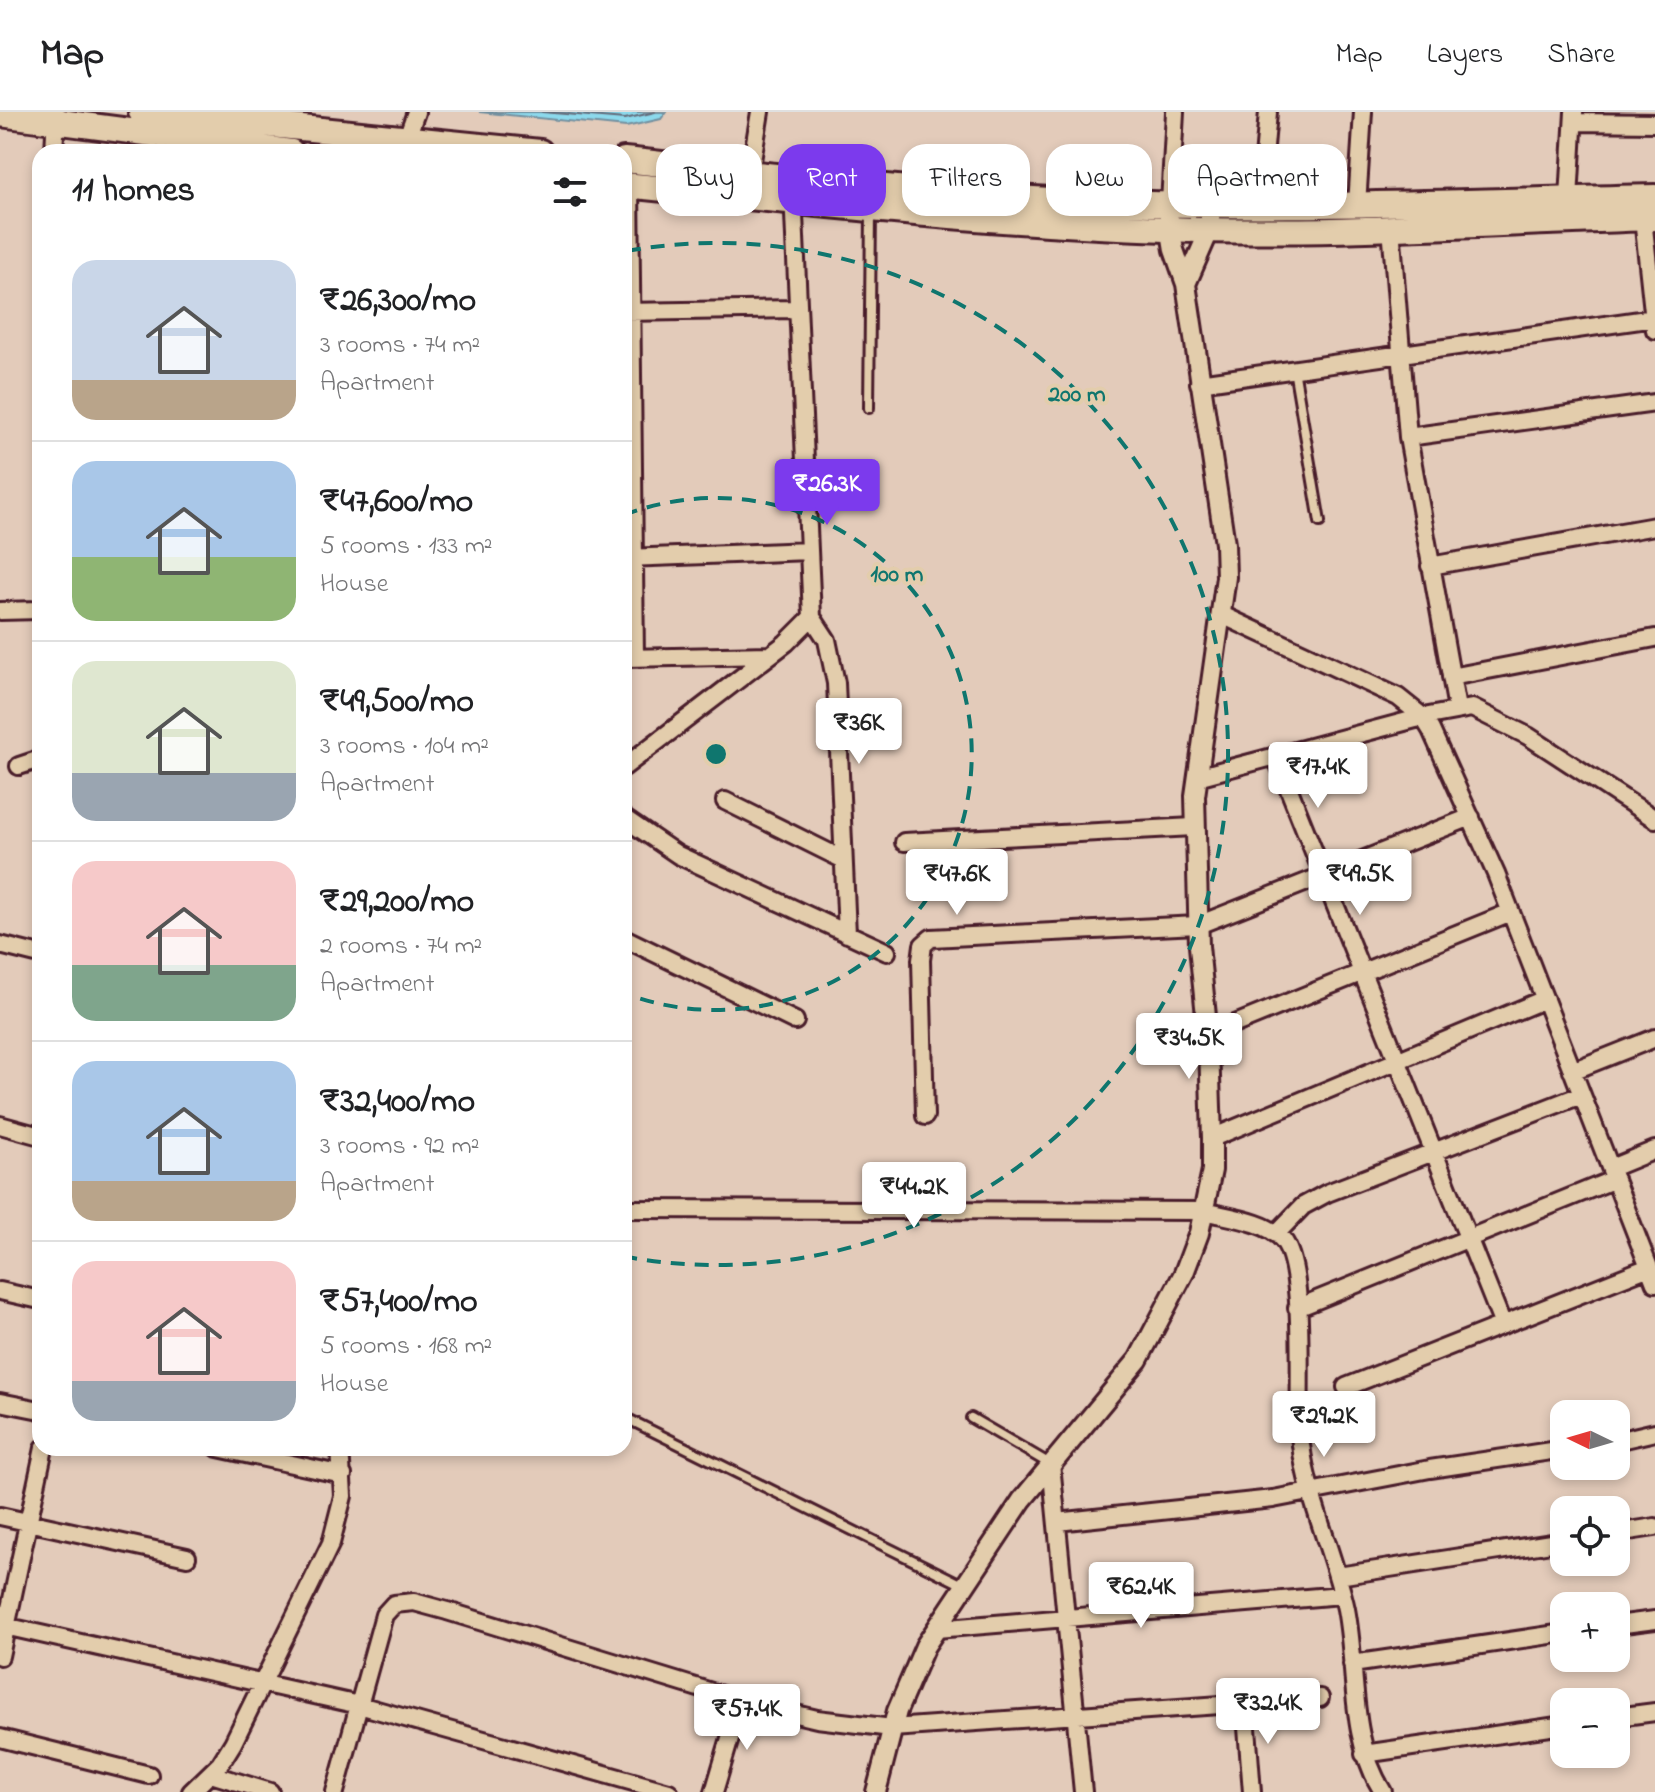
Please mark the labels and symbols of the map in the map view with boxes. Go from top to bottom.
text: 200 m [1047,378,1106,413]
pin: ₹26.3K [762,459,892,527]
text: 100 m [871,558,924,593]
pin: ₹36K [812,698,906,766]
centre of rings [702,740,730,768]
pin: ₹17.4K [1253,742,1383,810]
pin: ₹47.6K [892,849,1022,917]
pin: ₹49.5K [1295,849,1425,917]
pin: ₹34.5K [1124,1013,1254,1081]
pin: ₹44.2K [849,1162,979,1230]
pin: ₹29.2K [1259,1391,1389,1459]
north arrow [1550,1400,1630,1480]
pin: ₹62.4K [1076,1562,1206,1630]
pin: ₹32.4K [1203,1678,1333,1746]
pin: ₹57.4K [682,1684,812,1752]

